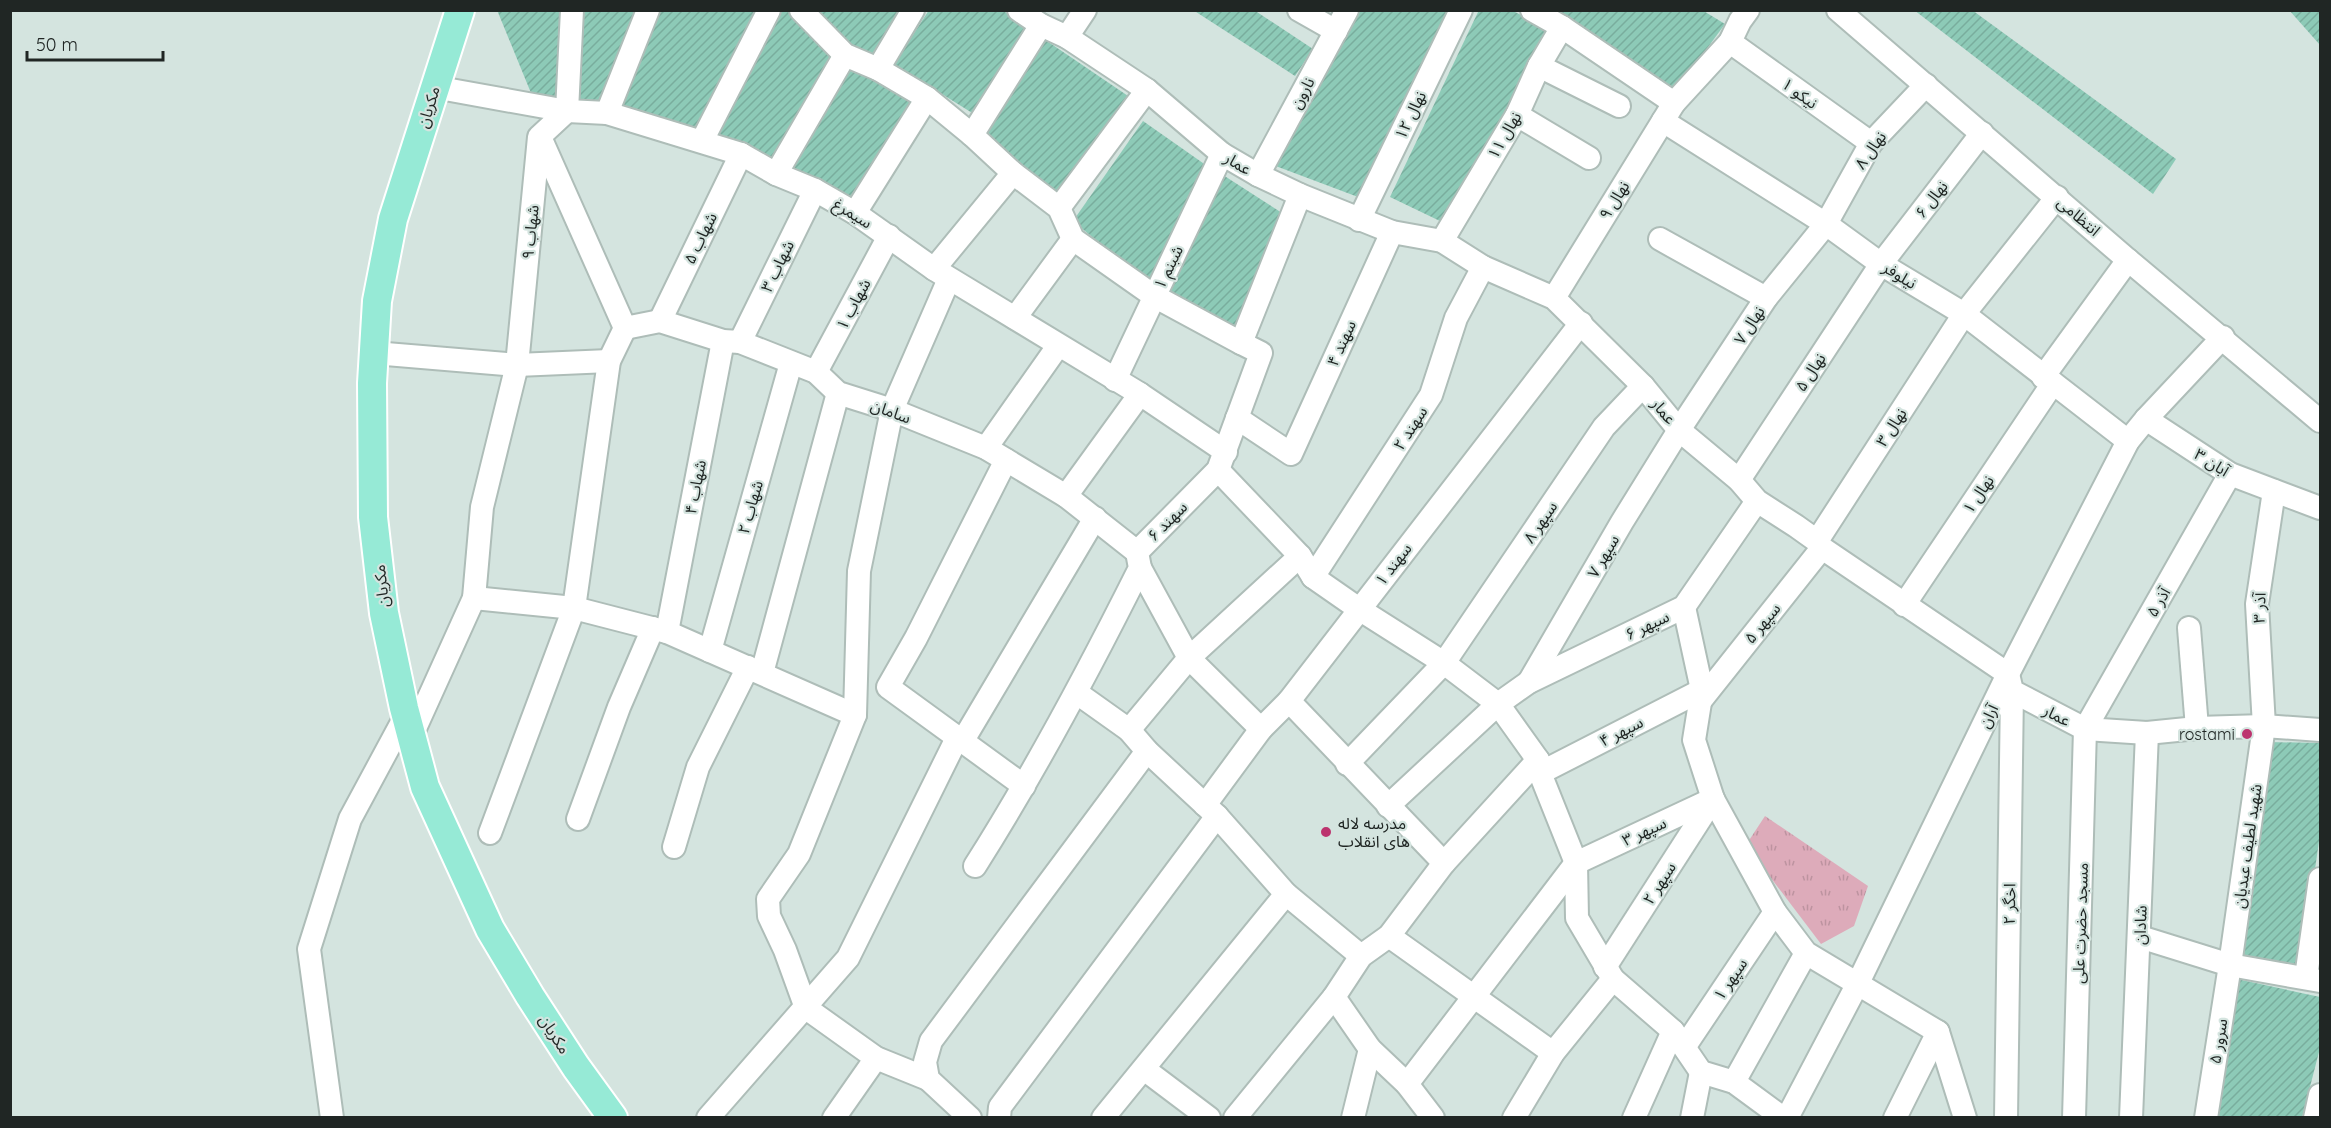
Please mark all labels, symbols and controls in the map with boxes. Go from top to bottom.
scale bar [27,24,164,62]
text: 50 m [36,33,78,56]
street label: نیکو ۱ [1778,73,1822,113]
street label: نارون [1285,74,1319,112]
street label: مکریان [412,84,444,130]
street label: نهال ۱۲ [1390,88,1431,143]
street label: نهال ۱۱ [1483,108,1526,163]
street label: نهال ۸ [1850,127,1891,173]
street label: عمار [1220,147,1255,179]
street label: نهال ۶ [1910,176,1953,222]
street label: نهال ۹ [1594,177,1634,224]
street label: انتظامی [2053,192,2105,240]
street label: سیمرغ [828,193,876,235]
street label: شهاب ۹ [517,204,543,260]
street label: شهاب ۵ [679,209,721,267]
street label: شهاب ۳ [756,237,798,295]
street label: شبنم ۱ [1149,242,1190,293]
street label: نیلوفر [1879,256,1921,293]
street label: شهاب ۱ [831,275,875,333]
street label: نهال ۷ [1729,302,1770,348]
street label: سهند ۴ [1322,317,1360,369]
street label: نهال ۵ [1790,349,1831,395]
street label: عمار [1647,393,1681,428]
street label: سامان [868,395,914,427]
street label: سهند ۲ [1388,402,1432,454]
street label: نهال ۳ [1871,404,1912,450]
street label: آبان ۳ [2191,444,2234,481]
street label: شهاب ۴ [680,458,710,516]
street label: نهال ۱ [1958,471,1999,517]
street label: شهاب ۲ [733,478,767,536]
street label: سهند ۶ [1143,497,1191,545]
street label: سپهر ۸ [1519,497,1562,547]
street label: سپهر ۷ [1583,531,1624,582]
street label: سهند ۱ [1370,539,1416,589]
street label: مکریان [369,564,393,608]
street label: آذر ۵ [2142,583,2175,620]
street label: آذر ۳ [2248,591,2270,624]
street label: سپهر ۵ [1740,599,1785,648]
street label: سپهر ۶ [1622,606,1673,645]
street label: عمار [2039,699,2074,730]
street label: آران [1974,700,2003,731]
street label: سپهر ۴ [1596,712,1647,751]
place label: rostami [2179,724,2235,744]
marker: rostami [2240,727,2254,741]
street label: شهید لطیف عبدیان [2228,783,2266,909]
street label: سپهر ۳ [1619,812,1670,851]
place label: مدرسه لاله های انقلاب [1338,813,1410,851]
marker: مدرسه لاله های انقلاب [1319,825,1333,839]
street label: سپهر ۲ [1638,858,1681,909]
street label: مسجد حضرت علی [2068,862,2092,984]
street label: اخگر ۲ [1999,883,2019,925]
street label: شادان [2129,905,2151,945]
street label: سپهر ۱ [1709,954,1752,1004]
street label: مکریان [535,1011,575,1057]
street label: سرور ۵ [2205,1017,2231,1065]

